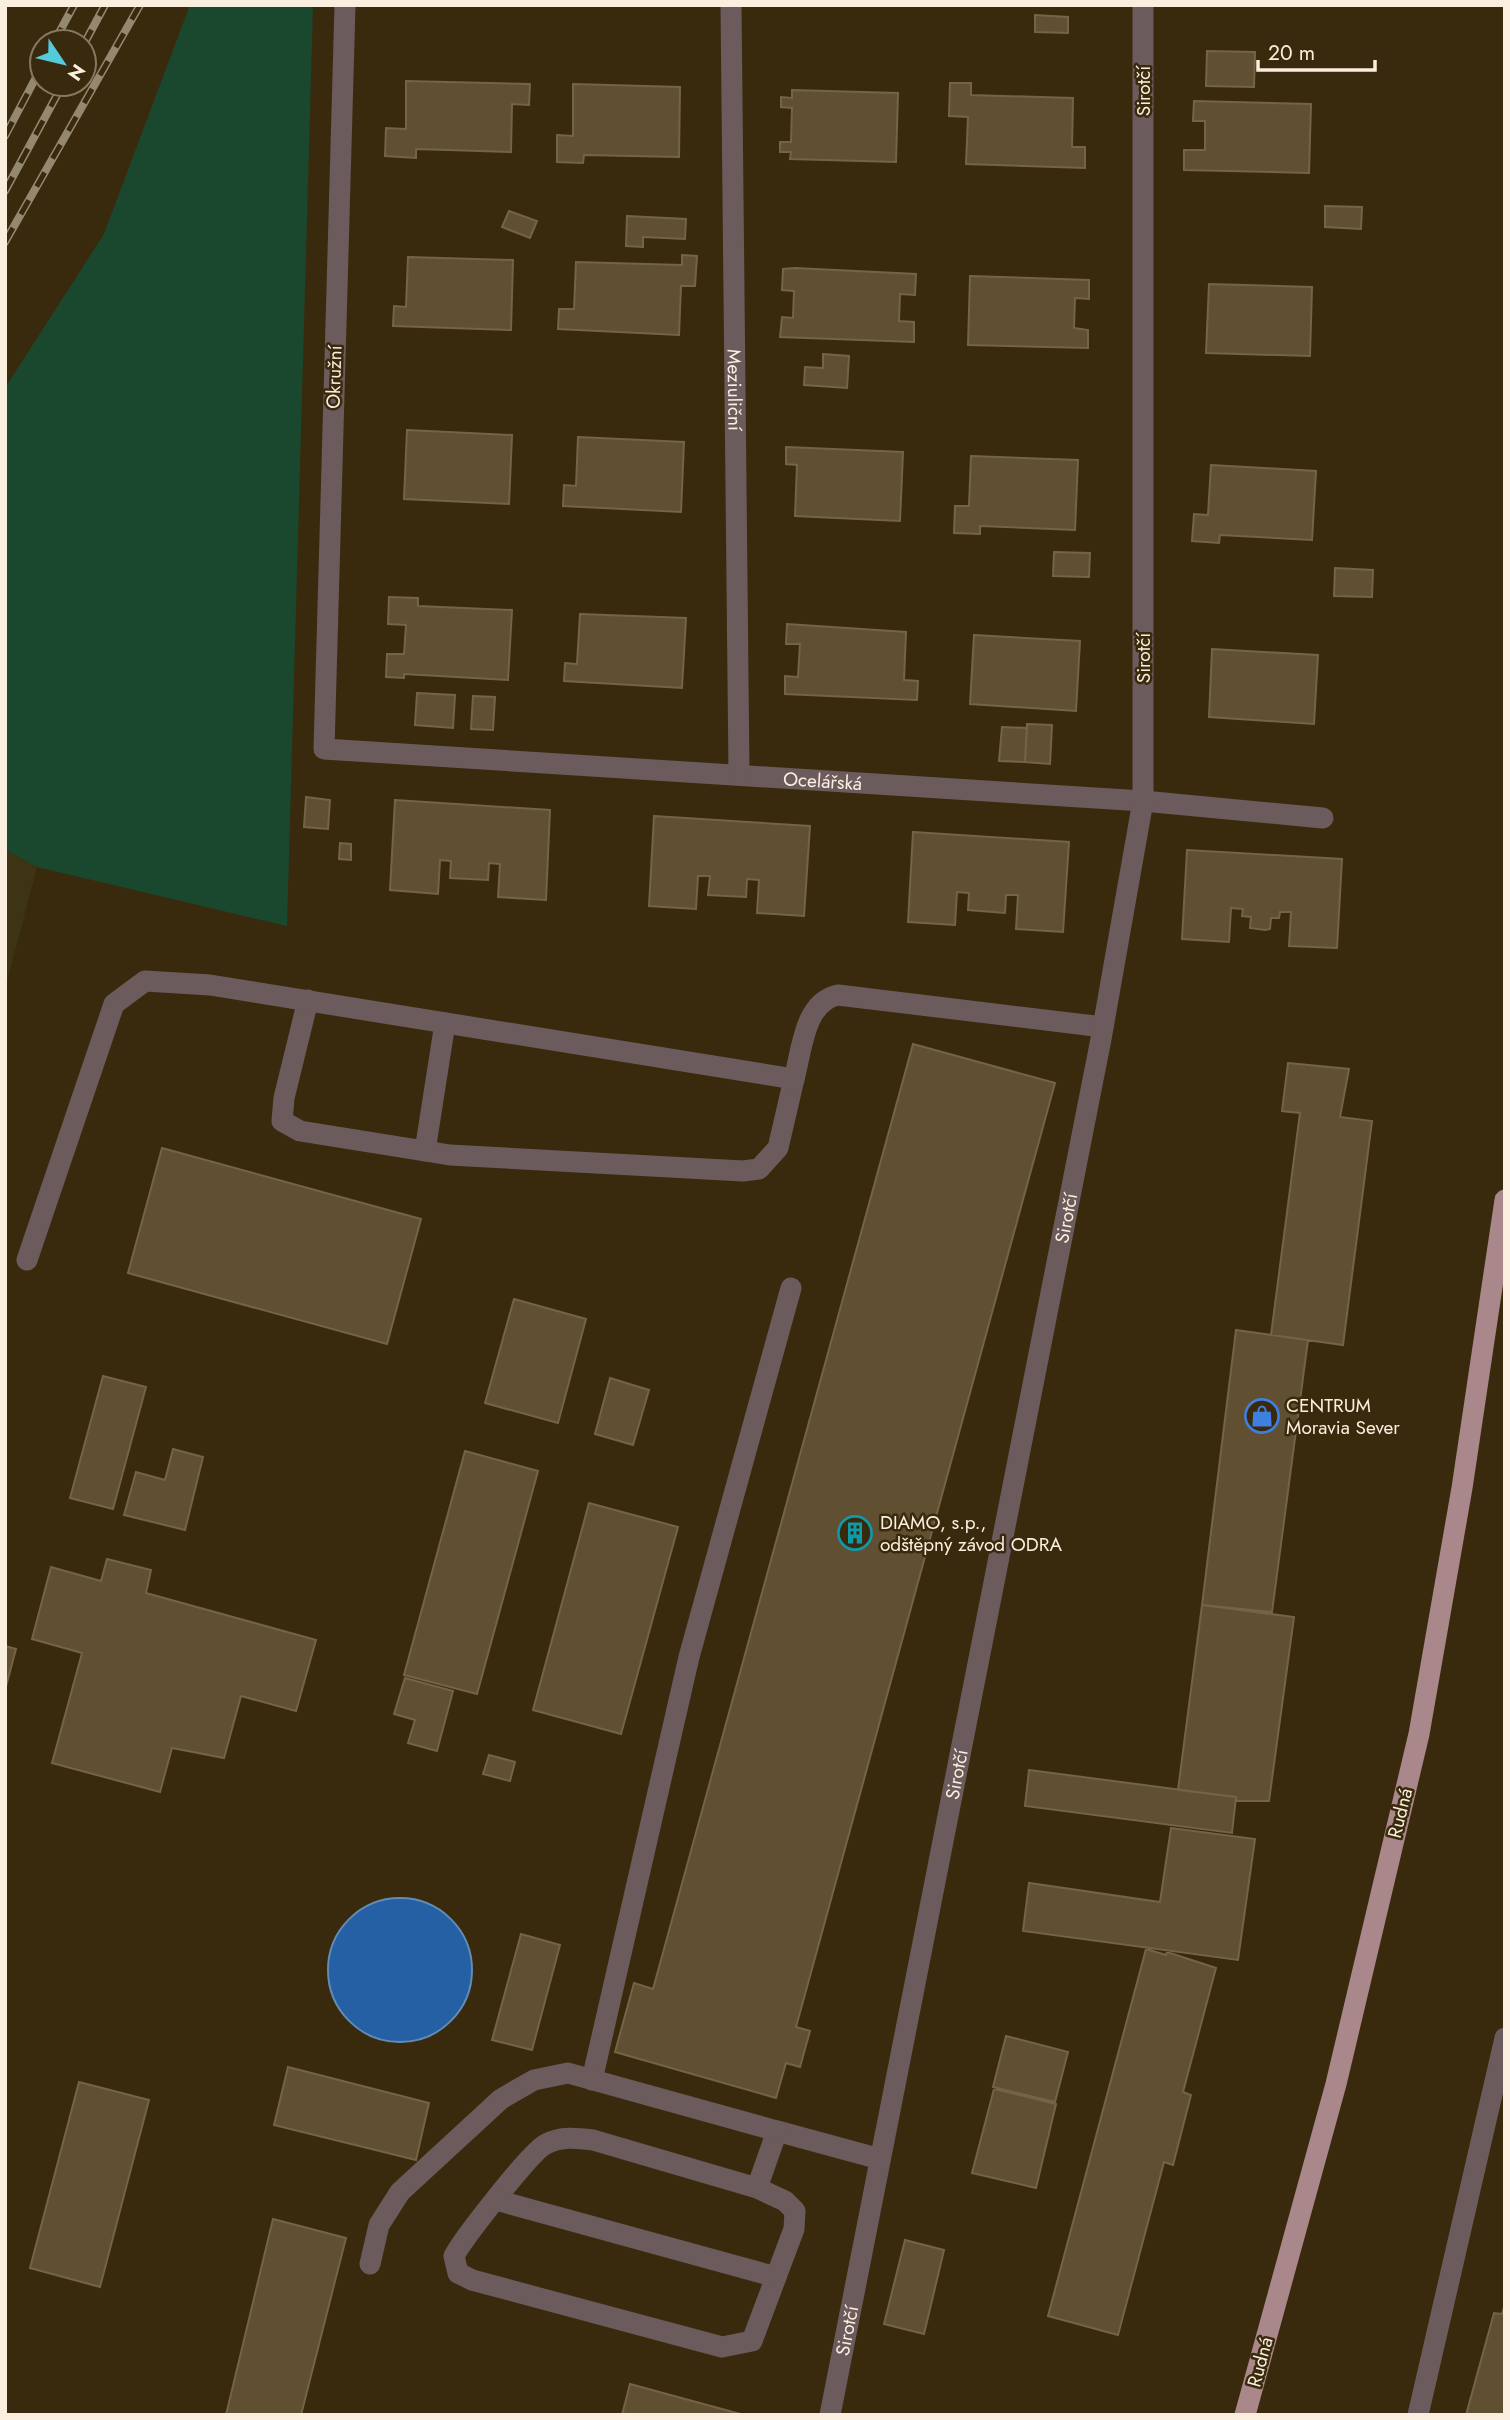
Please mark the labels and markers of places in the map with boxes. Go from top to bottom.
place label: CENTRUM Moravia Sever [1286,1392,1400,1441]
shop icon: CENTRUM Moravia Sever [1243,1397,1281,1435]
place label: DIAMO, s.p., odštěpný závod ODRA [880,1509,1062,1558]
building icon: DIAMO, s.p., odštěpný závod ODRA [836,1514,874,1552]

